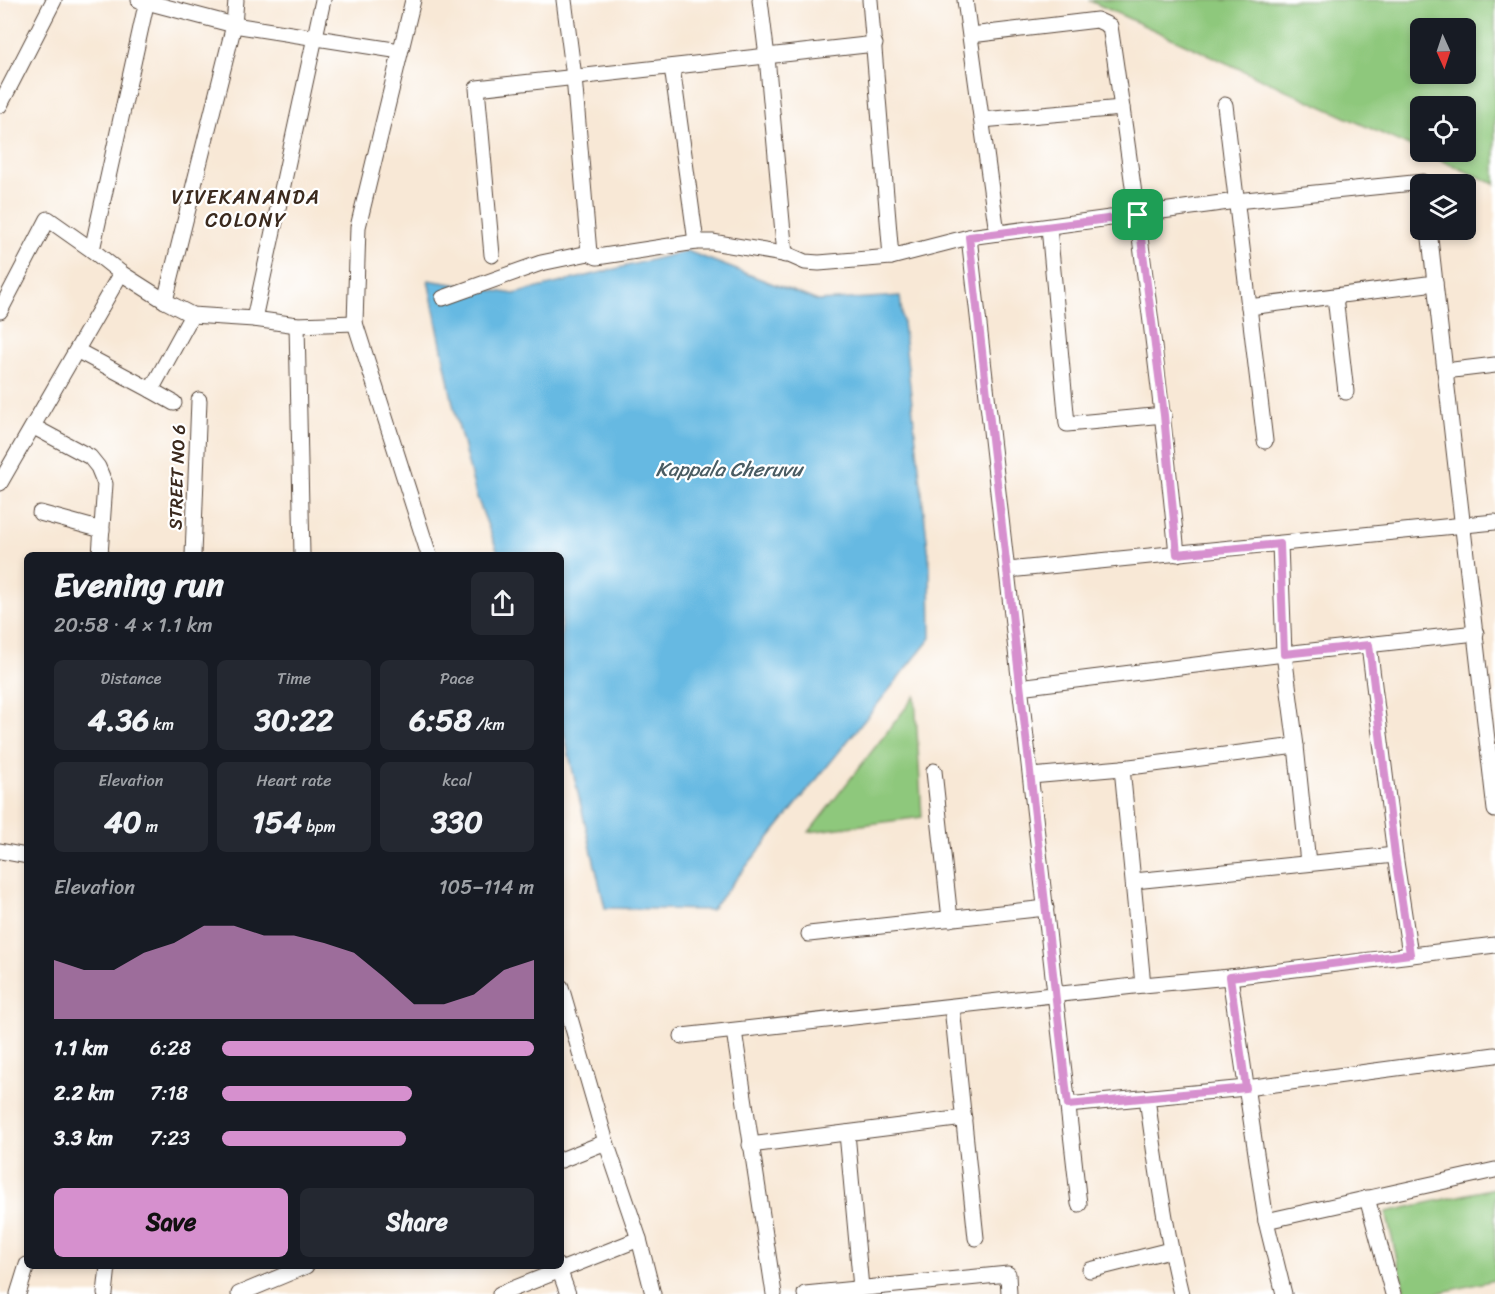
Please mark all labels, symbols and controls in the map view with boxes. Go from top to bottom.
north arrow [1410,18,1476,84]
map controls [1410,18,1476,240]
button: locate [1410,96,1476,162]
button: layers [1410,174,1476,240]
district label: VIVEKANANDA COLONY [171,180,321,238]
pin [1112,189,1163,240]
icon: arrive [1121,198,1154,231]
street label: STREET NO 6 [159,424,195,530]
water label: Kappala Cheruvu [656,452,805,487]
text: Evening run [54,556,224,614]
button: share [471,572,534,635]
text: 20:58 · 4 × 1.1 km [54,608,213,643]
text: Distance [101,664,161,693]
text: Time [277,664,311,693]
text: Pace [440,664,474,693]
text: 4.36 [88,693,149,747]
text: 30:22 [254,693,334,747]
text: 6:58 [409,693,472,747]
text: km [149,710,174,739]
text: /km [472,710,505,739]
text: Elevation [99,766,163,795]
text: Heart rate [256,766,332,795]
text: kcal [442,766,472,795]
text: 40 [104,795,142,849]
text: 154 [252,795,302,849]
text: 330 [431,795,483,849]
text: m [142,812,158,841]
text: bpm [302,812,336,841]
text: Elevation [54,870,135,905]
text: 105–114 m [439,870,534,905]
text: 1.1 km [54,1031,108,1066]
text: 6:28 [150,1031,191,1066]
text: 2.2 km [54,1076,114,1111]
text: 7:18 [150,1076,188,1111]
text: 3.3 km [54,1121,113,1156]
text: 7:23 [150,1121,190,1156]
button: Save [54,1188,288,1257]
button: Share [300,1188,534,1257]

